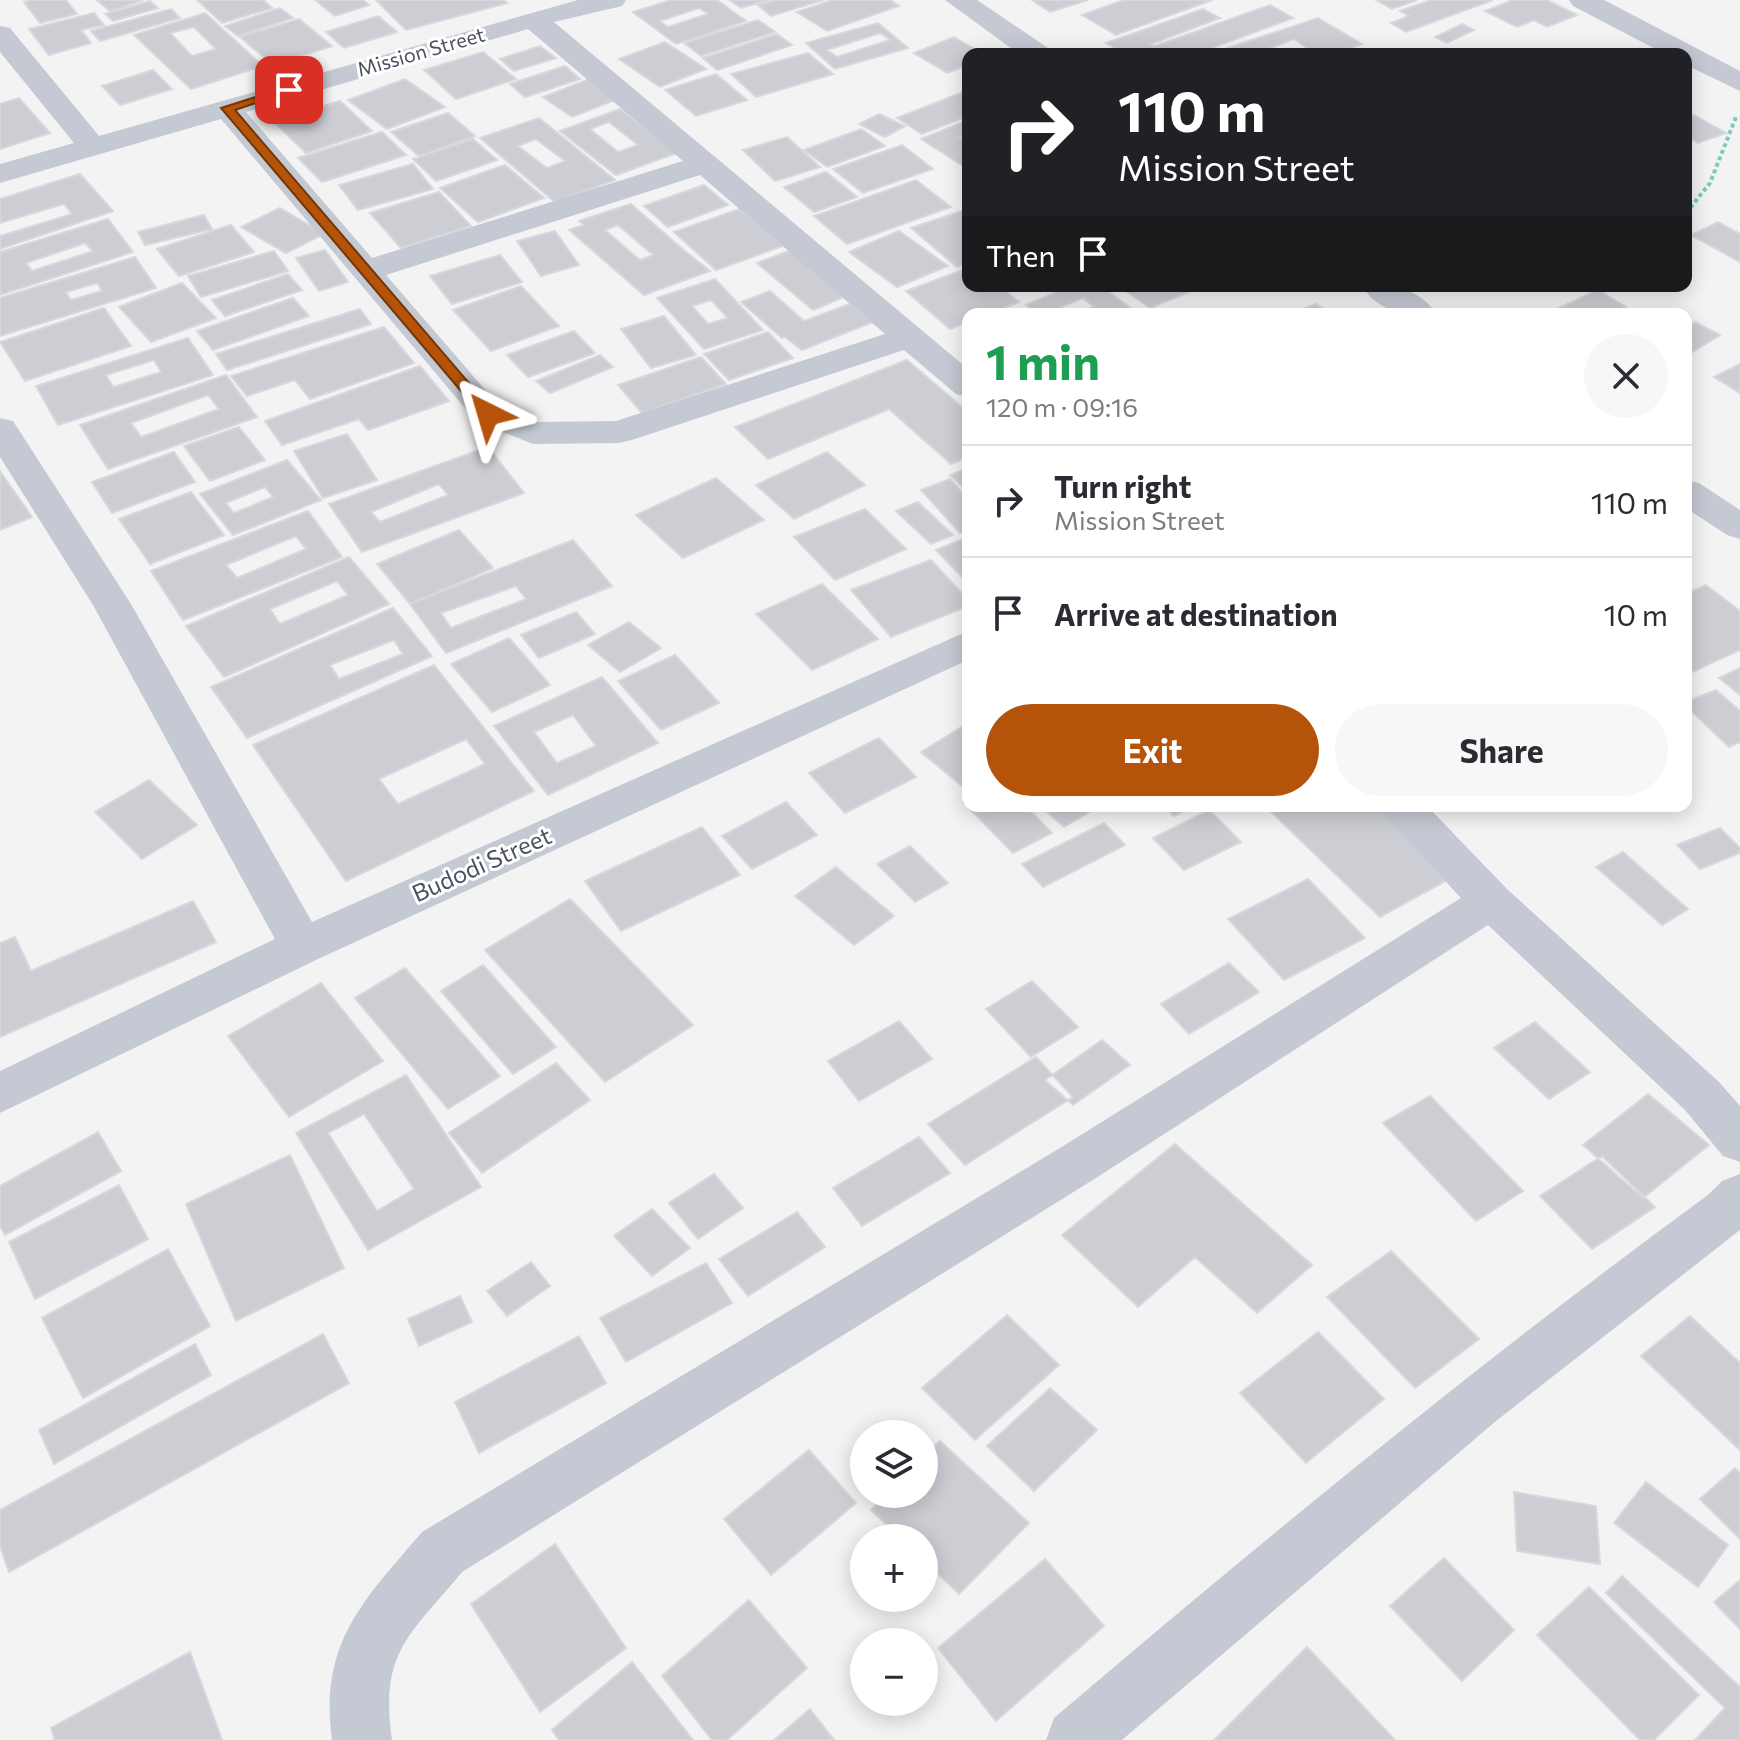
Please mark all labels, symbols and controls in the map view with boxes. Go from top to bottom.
street label: Mission Street [354,21,487,81]
pin [255,56,323,124]
icon: arrive [267,68,311,112]
text: 110 m [1118,75,1265,144]
icon: right [986,80,1090,184]
text: Mission Street [1118,144,1354,188]
icon: arrive [1071,232,1115,276]
text: Then [986,236,1055,273]
text: 1 min [986,331,1100,390]
button: close [1584,334,1668,418]
position arrow [446,372,530,456]
text: 120 m · 09:16 [986,391,1138,422]
text: Turn right [1054,467,1191,504]
icon: right [986,479,1030,523]
text: 110 m [1591,483,1668,520]
text: Mission Street [1054,504,1225,535]
icon: arrive [986,591,1030,635]
text: Arrive at destination [1054,595,1338,632]
text: 10 m [1604,595,1668,632]
button: Exit [986,704,1319,796]
button: Share [1335,704,1668,796]
street label: Budodi Street [407,820,556,907]
map controls [850,1420,938,1716]
button: layers [850,1420,938,1508]
button: + [850,1524,938,1612]
button: − [850,1628,938,1716]

